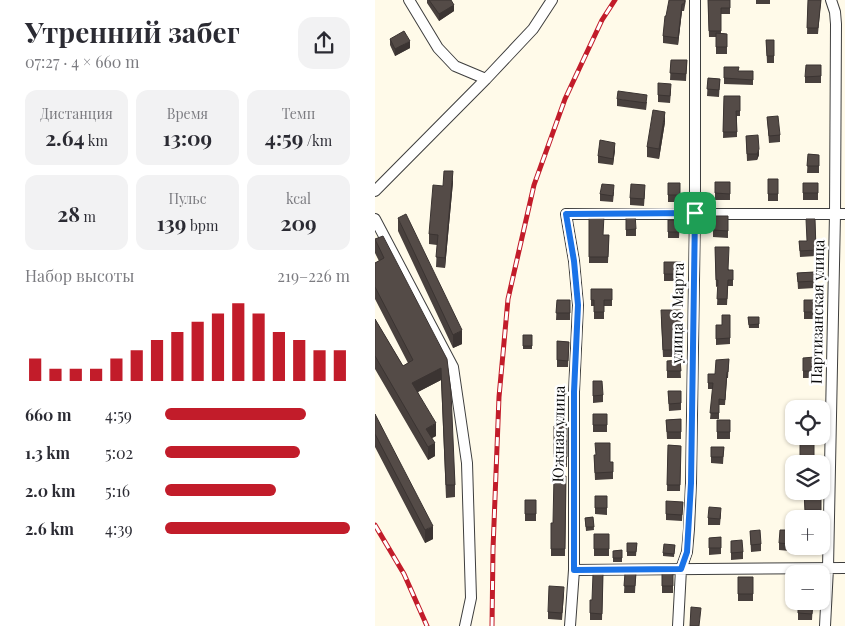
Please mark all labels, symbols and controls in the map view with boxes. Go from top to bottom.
text: Утренний забег [25,13,240,50]
button: share [298,17,350,69]
text: 07:27 · 4 × 660 m [25,51,140,72]
text: Дистанция [40,104,113,123]
text: Время [167,104,208,123]
text: Темп [282,104,315,123]
text: 2.64 [45,123,85,151]
text: 13:09 [163,123,212,151]
text: 4:59 [265,123,303,151]
text: km [85,131,108,150]
text: /km [303,131,332,150]
text: Пульс [169,189,206,208]
text: kcal [286,189,311,208]
pin [674,192,716,234]
text: 28 [57,199,80,227]
icon: arrive [681,199,709,227]
text: m [80,207,96,226]
text: 139 [157,208,186,236]
text: 209 [280,208,317,236]
text: bpm [186,216,218,235]
street label: Партизанская улица [806,239,828,384]
street label: улица 8 Марта [666,262,688,365]
text: Набор высоты [25,265,134,286]
text: 219–226 m [277,265,350,286]
street label: Южная улица [547,385,569,482]
map controls [785,400,830,610]
button: locate [785,400,830,445]
text: 660 m [25,404,71,425]
text: 4:59 [105,404,132,425]
text: 1.3 km [25,442,70,463]
text: 5:02 [105,442,133,463]
button: layers [785,455,830,500]
text: 2.0 km [25,480,75,501]
text: 5:16 [105,480,130,501]
button: + [785,510,830,555]
text: 2.6 km [25,518,74,539]
text: 4:39 [105,518,133,539]
button: − [785,565,830,610]

